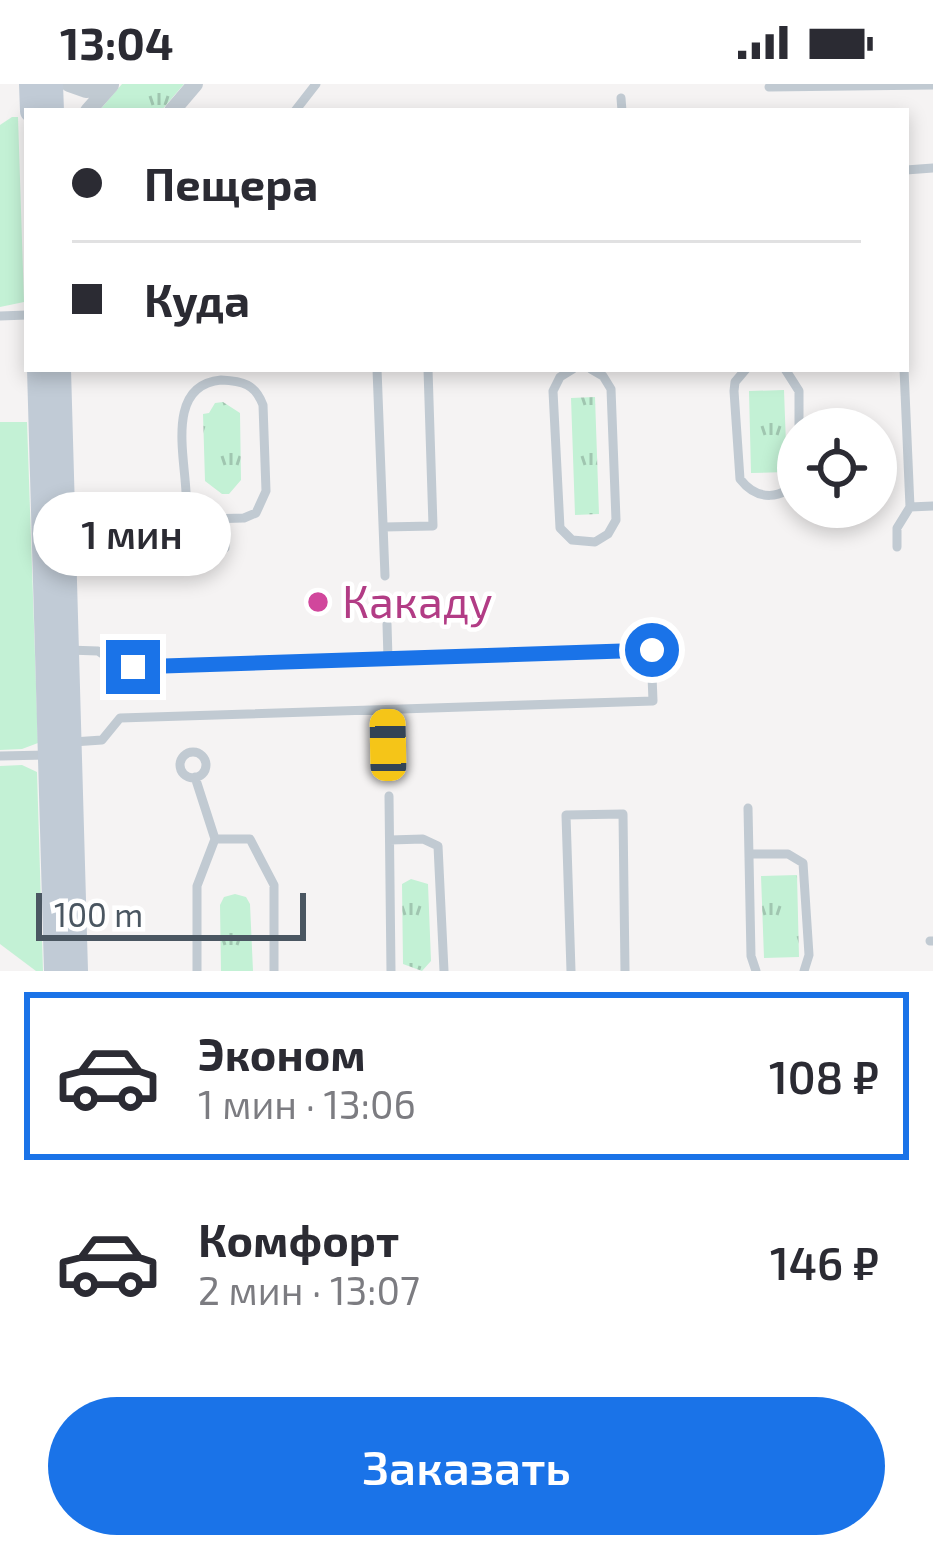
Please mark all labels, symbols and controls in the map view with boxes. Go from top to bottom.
text: 13:04 [60,15,174,69]
text: Пещера [144,156,318,210]
text: Куда [144,272,250,326]
map controls [777,408,897,528]
button: locate [777,408,897,528]
callout: 1 мин [34,493,232,577]
text: 1 мин [81,510,183,557]
place label: Какаду [342,573,493,628]
marker: Какаду [305,589,331,615]
route start [625,623,679,677]
route end [106,640,160,694]
car [369,709,407,781]
scale bar [36,887,306,940]
text: 100 m [54,894,143,934]
icon: car [54,1022,162,1130]
text: Эконом [198,1026,366,1080]
text: 108 ₽ [769,1049,879,1103]
text: 1 мин · 13:06 [198,1080,416,1127]
icon: car [54,1208,162,1316]
text: Комфорт [198,1212,399,1266]
text: 146 ₽ [770,1235,879,1289]
text: 2 мин · 13:07 [198,1266,420,1313]
button: Заказать [48,1397,885,1535]

